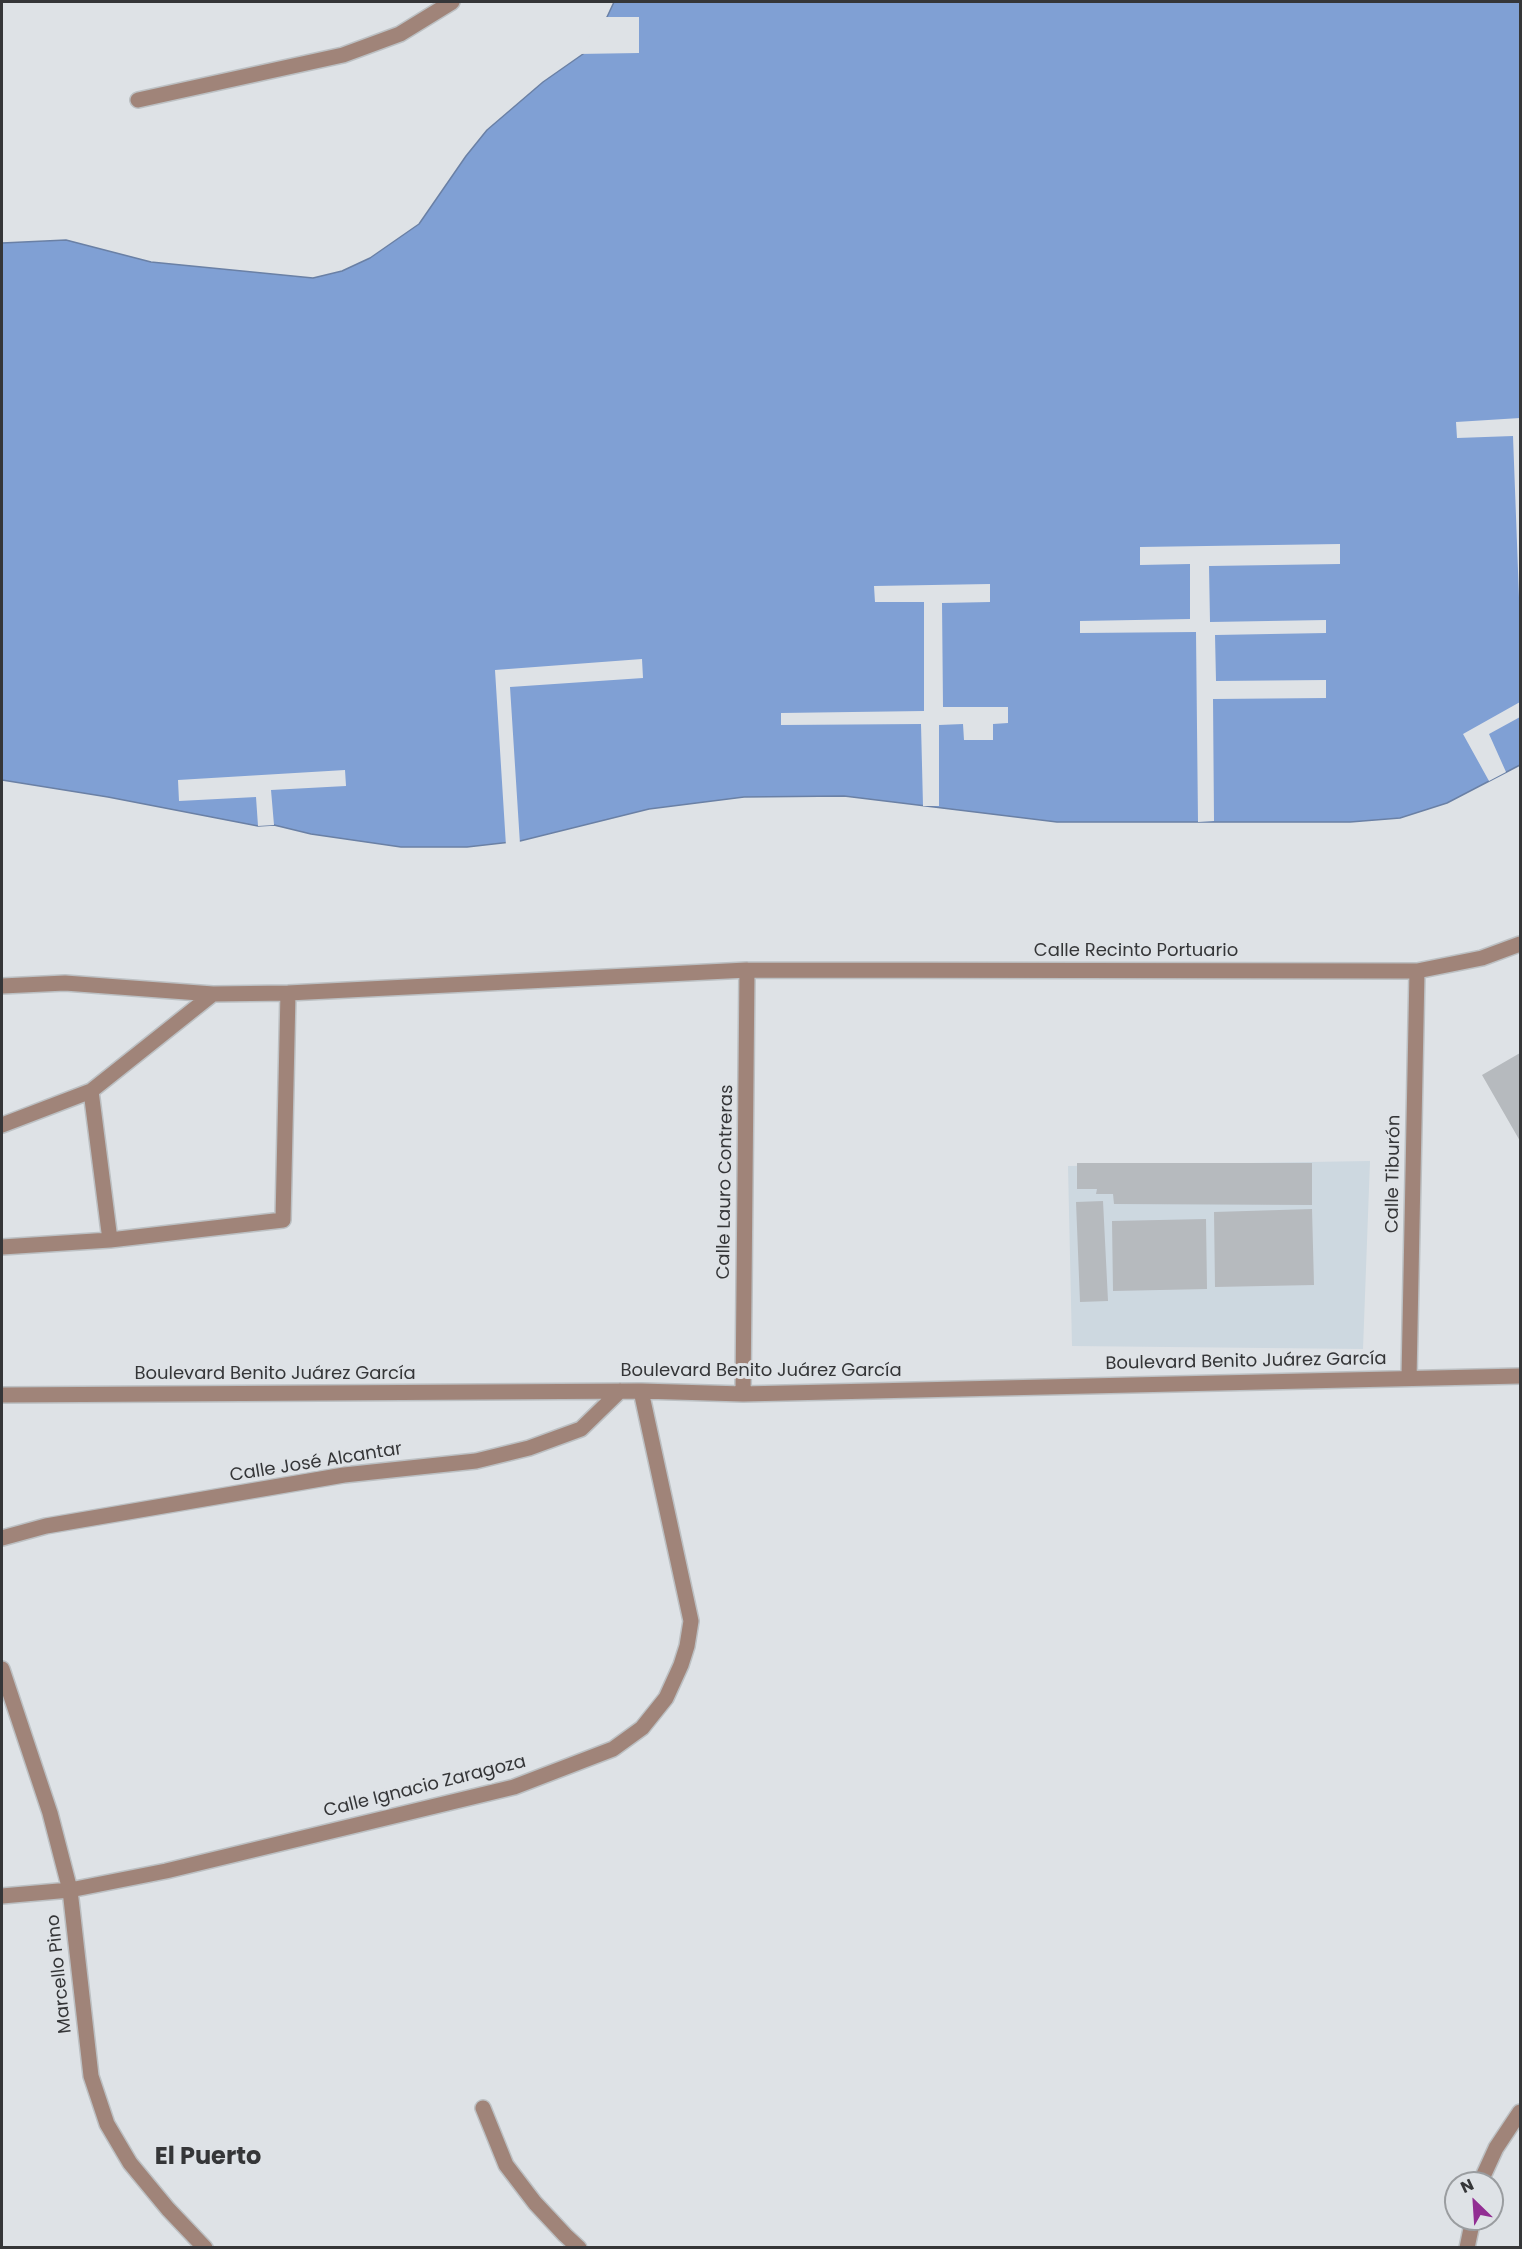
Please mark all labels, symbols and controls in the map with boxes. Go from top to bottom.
street label: Calle Recinto Portuario [1034,940,1238,962]
street label: Calle Lauro Contreras [713,1084,739,1280]
street label: Calle Tiburón [1382,1115,1406,1233]
street label: Boulevard Benito Juárez García [1105,1349,1387,1375]
street label: Boulevard Benito Juárez García [620,1360,902,1382]
street label: Boulevard Benito Juárez García [134,1363,416,1385]
street label: Calle José Alcantar [228,1439,404,1487]
street label: Calle Ignacio Zaragoza [322,1751,528,1823]
street label: Marcello Pino [43,1913,77,2035]
district label: El Puerto [155,2144,261,2172]
north arrow [1444,2171,1504,2231]
text: N [1457,2173,1477,2199]

